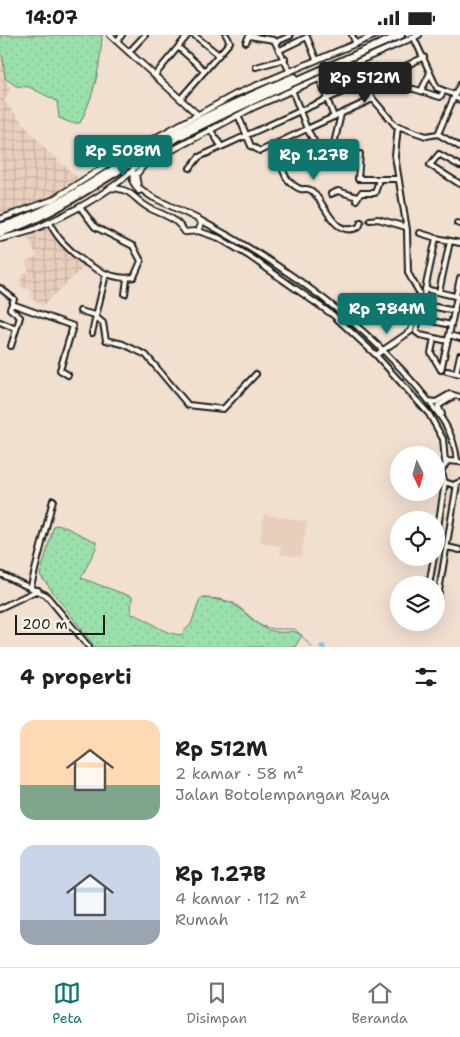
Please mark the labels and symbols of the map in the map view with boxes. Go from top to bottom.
pin: Rp 512M [319,62,411,104]
pin: Rp 508M [77,135,169,177]
pin: Rp 1.27B [262,139,366,181]
pin: Rp 784M [341,293,433,335]
north arrow [390,446,445,501]
scale bar [15,612,105,635]

